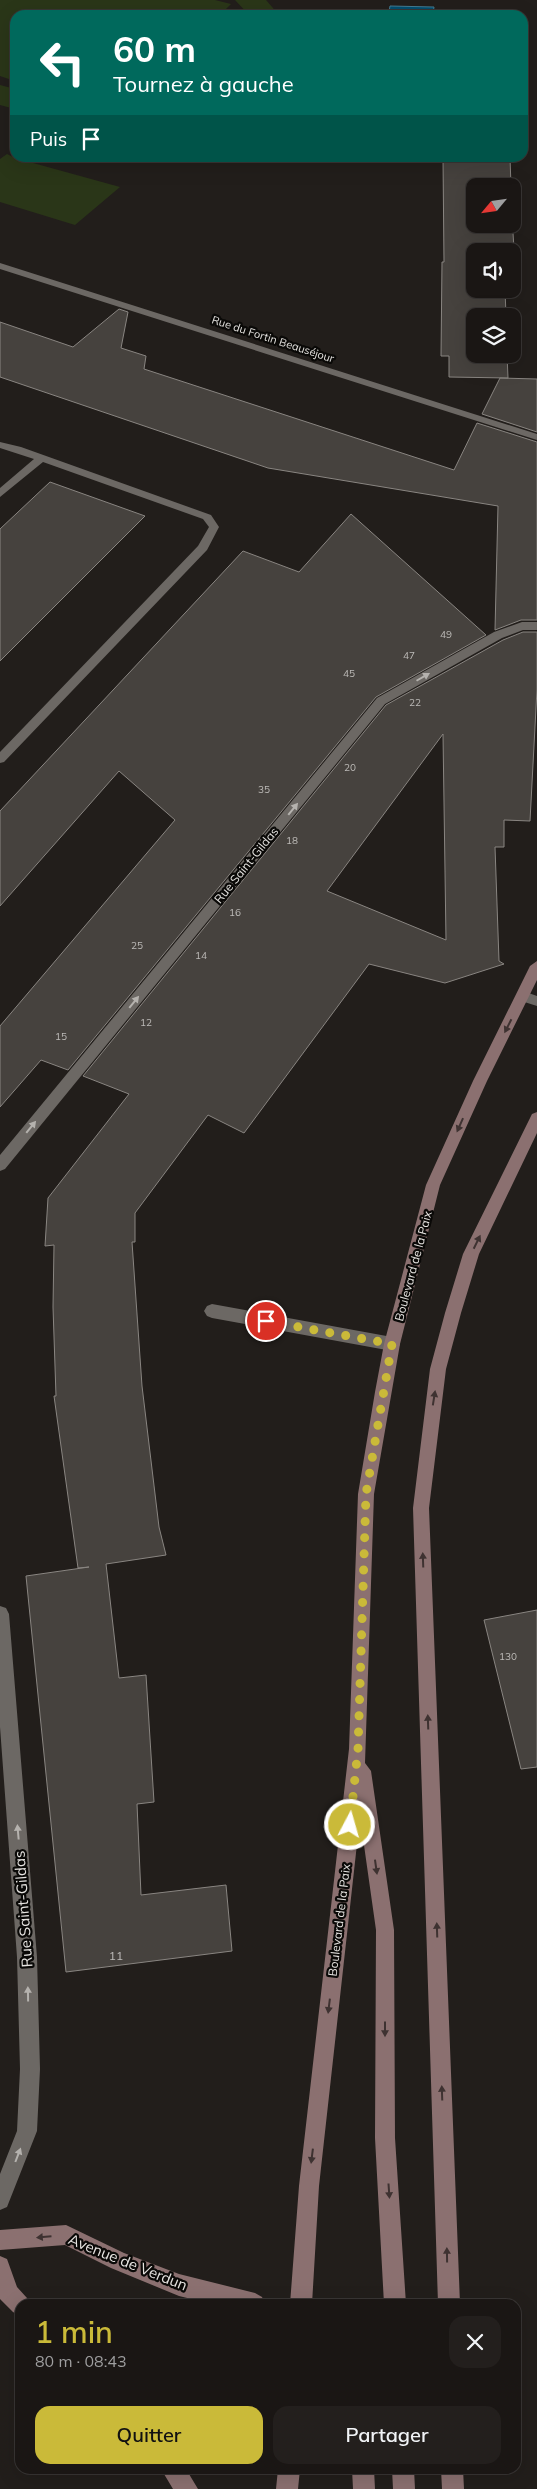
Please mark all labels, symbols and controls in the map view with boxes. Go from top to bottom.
text: 60 m [113,27,196,71]
icon: left [30,30,95,95]
text: Tournez à gauche [113,70,294,98]
icon: arrive [77,125,105,153]
text: Puis [30,127,67,151]
north arrow [466,178,521,232]
map controls [466,178,521,363]
button: sound [466,243,521,298]
button: layers [466,308,521,363]
street label: Rue du Fortin Beauséjour [210,313,336,365]
house number: 49 [440,628,452,641]
house number: 47 [403,649,415,662]
house number: 45 [343,667,355,680]
one-way arrow [416,673,431,681]
house number: 22 [409,696,421,709]
house number: 20 [344,761,356,774]
house number: 35 [258,783,270,796]
one-way arrow [287,802,298,815]
street label: Rue Saint-Gildas [211,824,281,906]
house number: 18 [286,834,298,847]
house number: 16 [229,906,241,919]
house number: 25 [131,939,143,952]
house number: 14 [195,949,207,962]
one-way arrow [128,996,139,1008]
house number: 12 [140,1016,152,1029]
one-way arrow [504,1019,512,1033]
house number: 15 [55,1030,67,1043]
one-way arrow [455,1118,463,1132]
one-way arrow [25,1121,36,1134]
street label: Boulevard de la Paix [391,1209,435,1323]
one-way arrow [473,1235,481,1249]
pin [245,1300,287,1342]
icon: arrive [252,1307,280,1335]
one-way arrow [430,1390,438,1406]
one-way arrow [419,1552,427,1568]
house number: 130 [499,1650,517,1663]
one-way arrow [424,1714,432,1730]
position arrow [323,1798,375,1850]
one-way arrow [13,1824,21,1840]
street label: Rue Saint-Gildas [9,1850,37,1968]
one-way arrow [372,1859,380,1875]
street label: Boulevard de la Paix [325,1862,353,1977]
one-way arrow [432,1922,440,1938]
house number: 11 [109,1948,123,1963]
one-way arrow [24,1986,32,2002]
one-way arrow [325,1999,333,2015]
one-way arrow [381,2021,389,2037]
one-way arrow [438,2084,446,2100]
one-way arrow [14,2147,22,2162]
one-way arrow [308,2148,316,2164]
one-way arrow [385,2183,393,2199]
street label: Avenue de Verdun [66,2229,190,2295]
one-way arrow [36,2233,52,2241]
one-way arrow [443,2247,451,2263]
text: 1 min [35,2313,113,2351]
button: close [449,2316,501,2368]
text: 80 m · 08:43 [35,2351,127,2371]
button: Quitter [35,2406,263,2464]
button: Partager [273,2406,501,2464]

